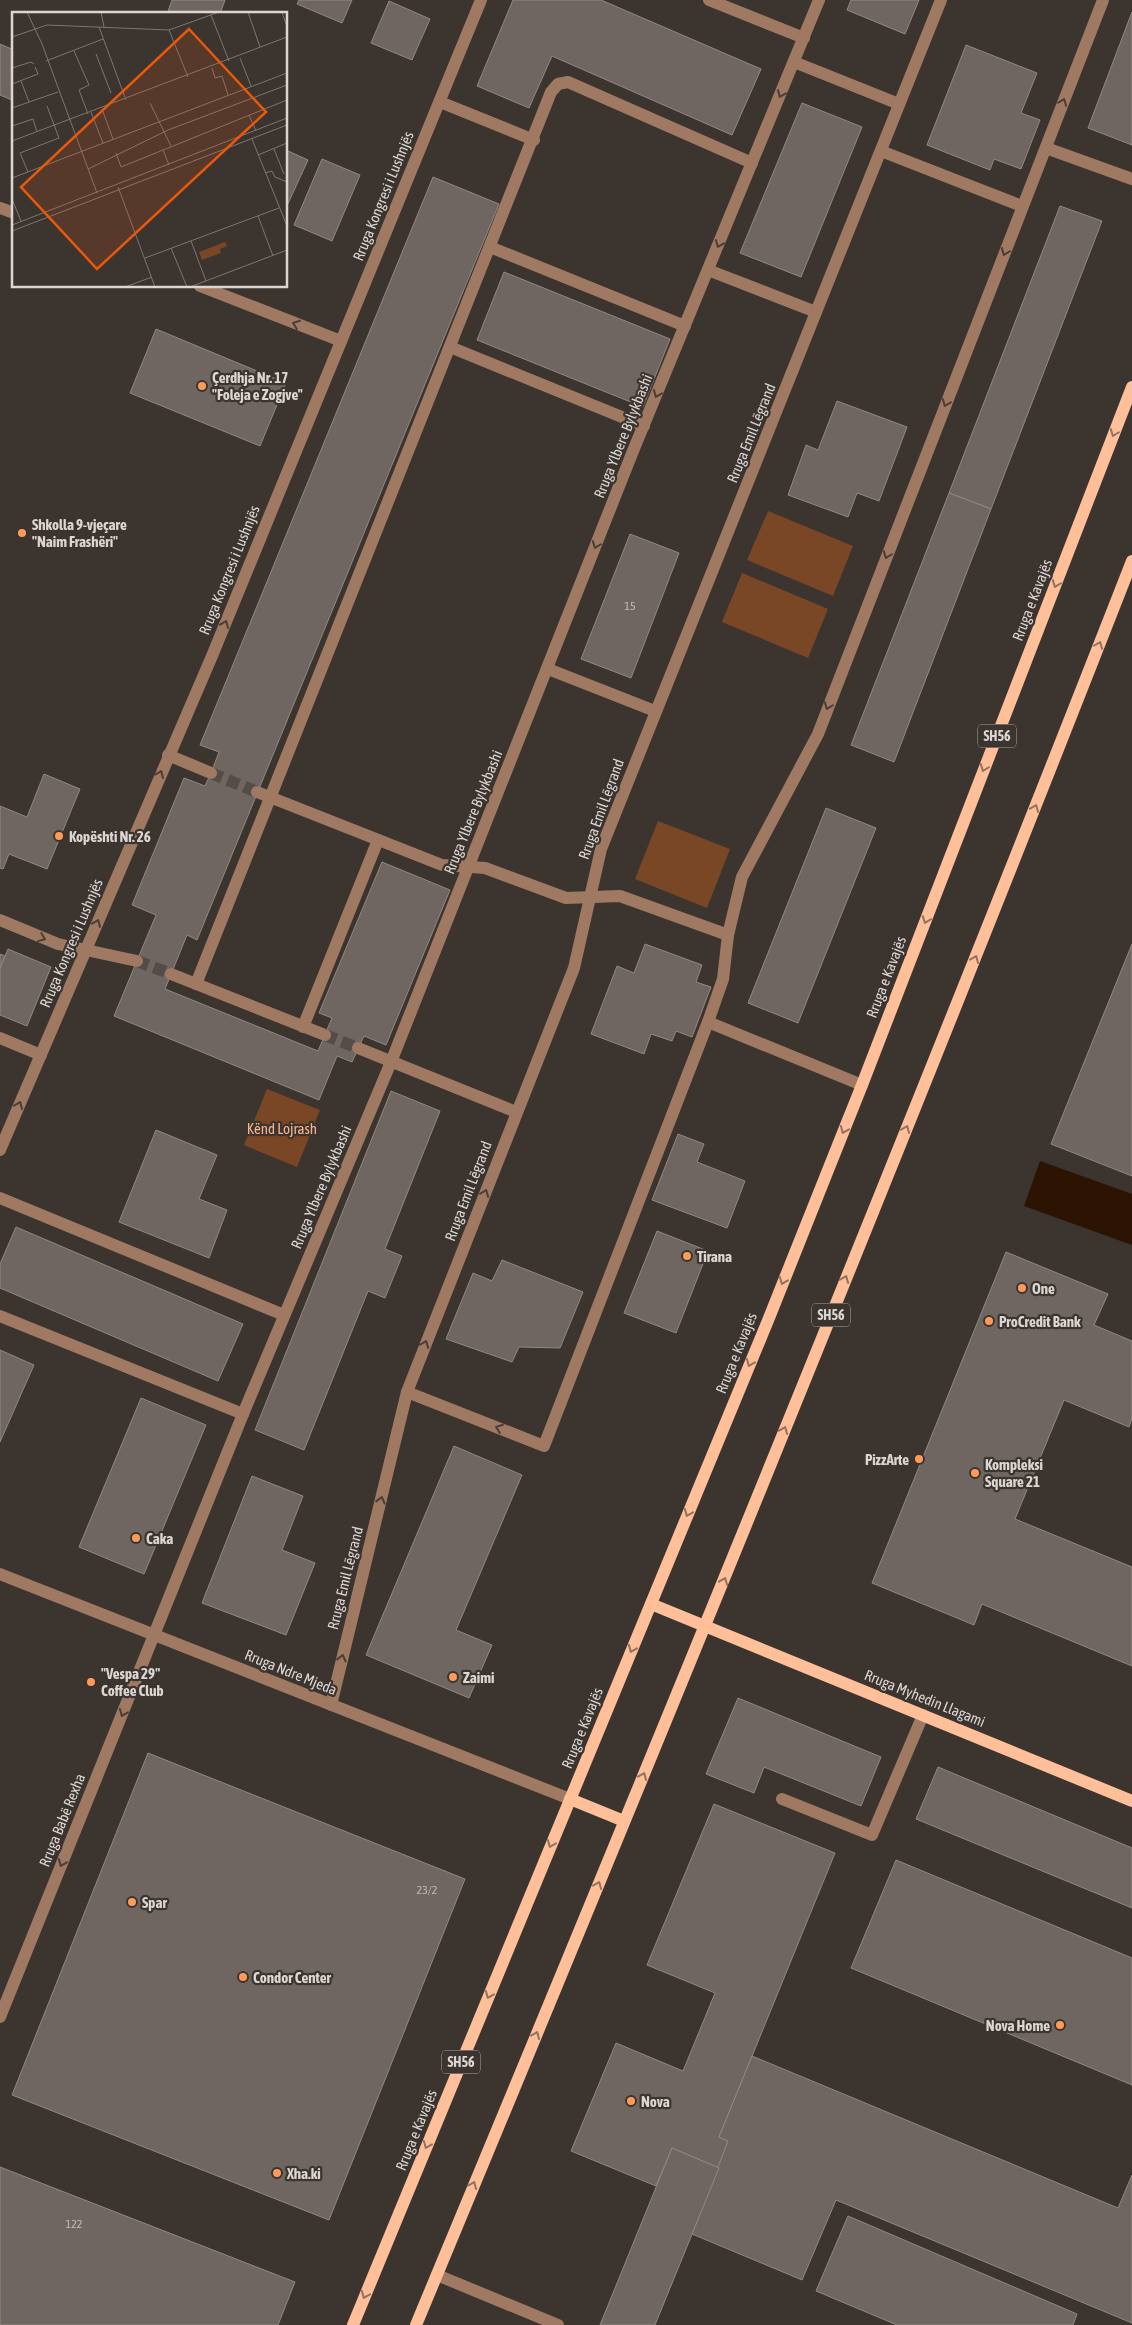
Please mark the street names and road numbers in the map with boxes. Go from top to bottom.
street label: Rruga Kongresi i Lushnjës [349,129,417,263]
street label: Rruga Ylbere Bylykbashi [590,372,656,500]
street label: Rruga Emil Lëgrand [723,381,779,485]
street label: Rruga Kongresi i Lushnjës [195,503,263,637]
street label: Rruga e Kavajës [1009,557,1055,643]
road number: SH56 [978,724,1016,748]
street label: Rruga Ylbere Bylykbashi [440,748,506,876]
street label: Rruga Emil Lëgrand [575,756,627,862]
street label: Rruga Kongresi i Lushnjës [36,876,106,1010]
street label: Rruga e Kavajës [863,934,909,1020]
street label: Rruga Ylbere Bylykbashi [287,1123,355,1251]
street label: Rruga Emil Lëgrand [441,1139,495,1243]
road number: SH56 [812,1304,850,1326]
street label: Rruga e Kavajës [712,1310,760,1396]
street label: Rruga Emil Lëgrand [324,1525,366,1631]
street label: Rruga Ndre Mjeda [242,1646,340,1698]
street label: Rruga Myhedin Llagami [862,1666,988,1730]
street label: Rruga e Kavajës [558,1685,606,1771]
street label: Rruga Babë Rexha [36,1771,88,1869]
road number: SH56 [442,2050,480,2074]
street label: Rruga e Kavajës [392,2087,440,2173]

